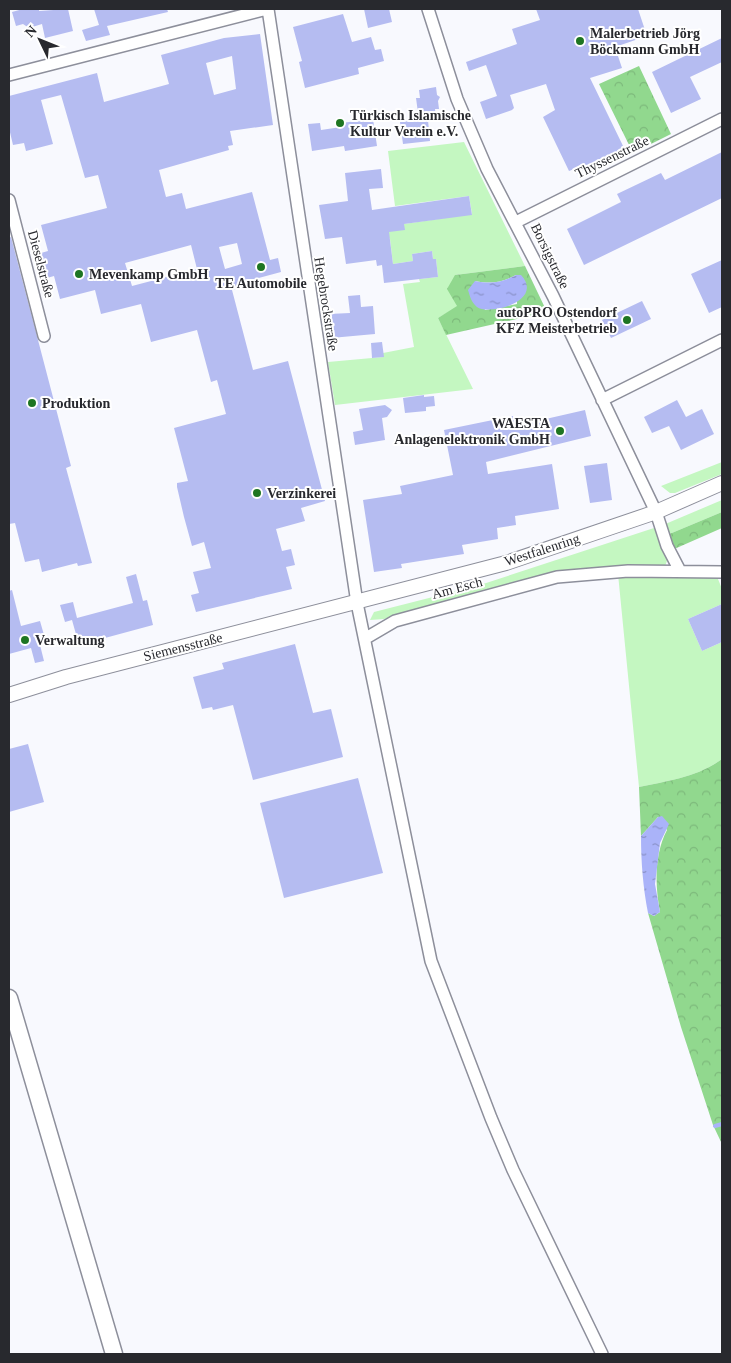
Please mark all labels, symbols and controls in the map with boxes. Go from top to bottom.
north arrow [15,15,65,65]
text: N [22,23,40,40]
place label: Malerbetrieb Jörg Böckmann GmbH [590,26,700,57]
marker: Malerbetrieb Jörg Böckmann GmbH [574,35,586,47]
place label: Türkisch Islamische Kultur Verein e.V. [350,108,471,139]
marker: Türkisch Islamische Kultur Verein e.V. [334,117,346,129]
street label: Thyssenstraße [573,133,651,181]
street label: Borsigstraße [528,221,572,291]
street label: Dieselstraße [25,229,57,299]
street label: Hegebrockstraße [311,256,341,352]
marker: TE Automobile [255,261,267,273]
place label: Mevenkamp GmbH [89,267,209,282]
marker: Mevenkamp GmbH [73,268,85,280]
place label: TE Automobile [215,276,307,291]
place label: autoPRO Ostendorf KFZ Meisterbetrieb [496,305,617,336]
marker: autoPRO Ostendorf KFZ Meisterbetrieb [621,314,633,326]
place label: Produktion [42,396,110,411]
marker: Produktion [26,397,38,409]
place label: WAESTA Anlagenelektronik GmbH [394,416,551,447]
marker: WAESTA Anlagenelektronik GmbH [554,425,566,437]
place label: Verzinkerei [267,486,336,501]
marker: Verzinkerei [251,487,263,499]
street label: Westfalenring [503,531,581,569]
street label: Am Esch [430,574,484,602]
street label: Siemensstraße [142,630,224,664]
place label: Verwaltung [35,633,105,648]
marker: Verwaltung [19,634,31,646]

